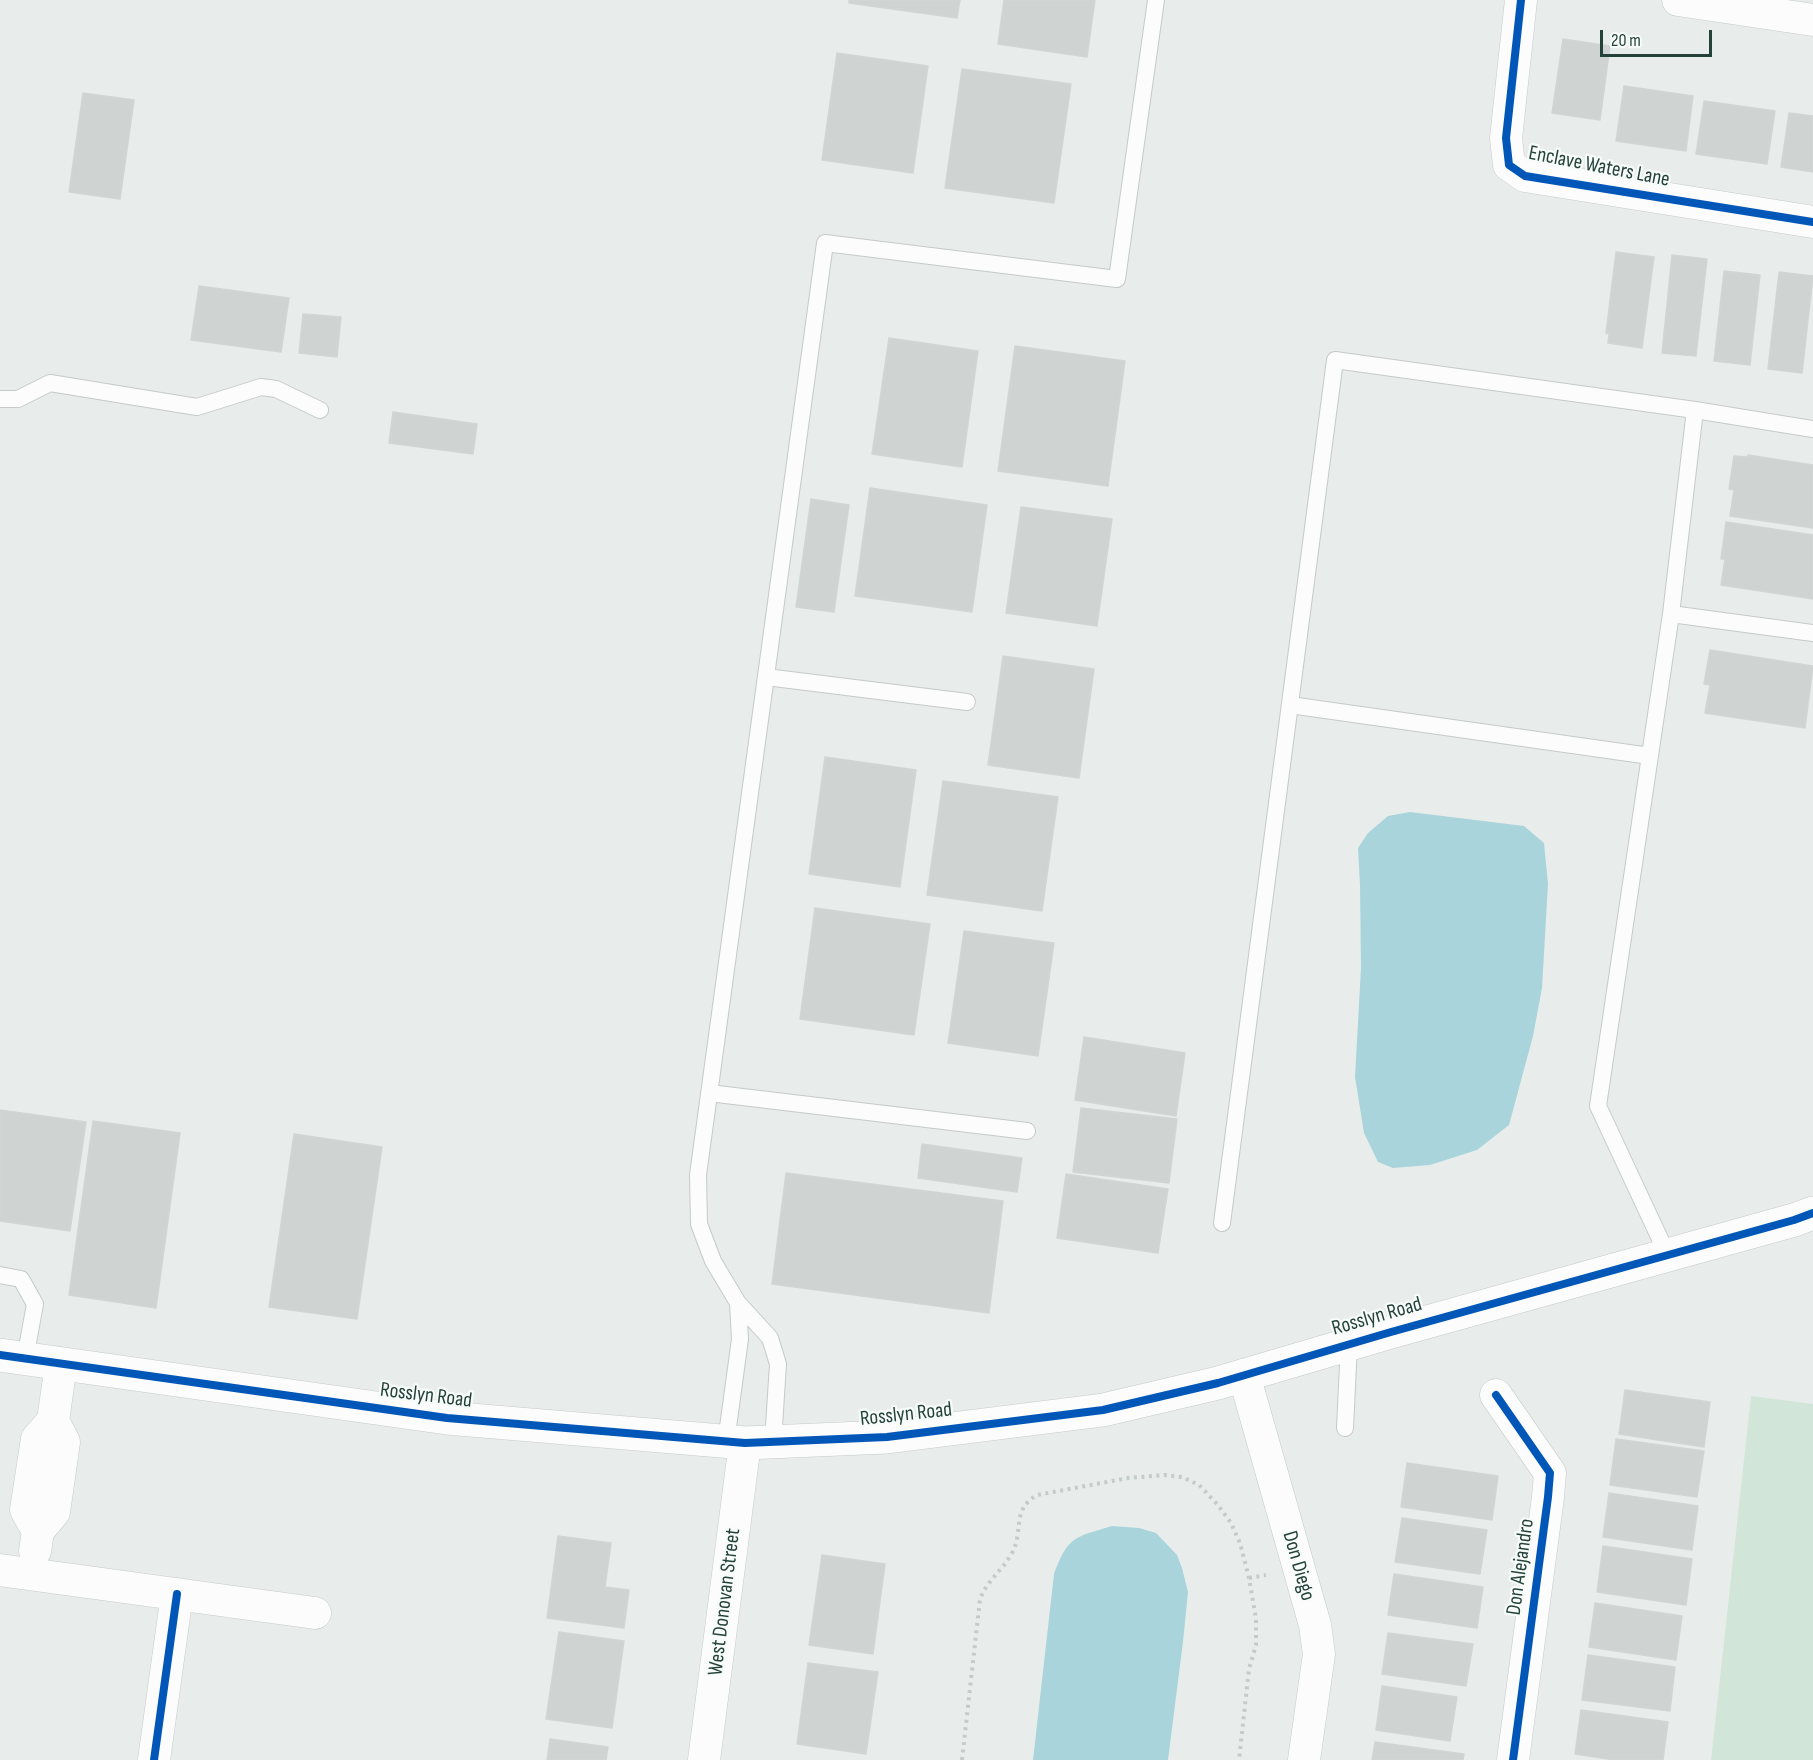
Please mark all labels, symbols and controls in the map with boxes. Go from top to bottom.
scale bar [1603,18,1716,56]
text: 20 m [1611,30,1641,51]
street label: Enclave Waters Lane [1526,141,1672,193]
street label: Rosslyn Road [1329,1292,1425,1342]
street label: Rosslyn Road [379,1378,473,1414]
street label: Rosslyn Road [859,1398,953,1432]
street label: Don Alejandro [1502,1517,1540,1617]
street label: West Donovan Street [703,1527,747,1677]
street label: Don Diego [1276,1528,1320,1604]

